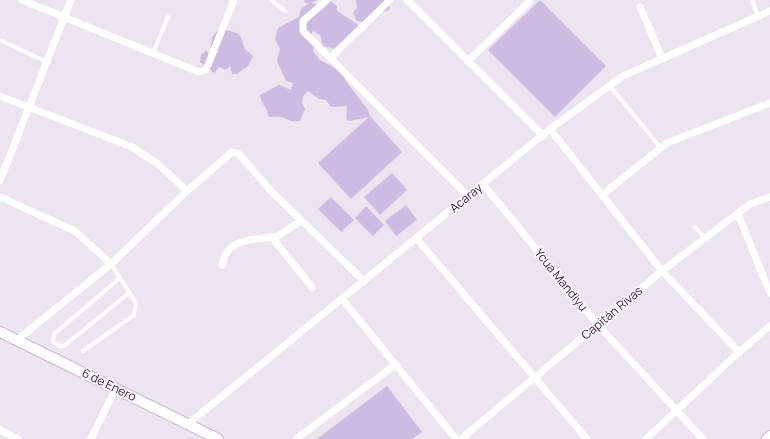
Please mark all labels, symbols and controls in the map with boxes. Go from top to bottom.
street label: Acaray [446,179,486,216]
street label: Ycua Mandiyu [531,245,592,314]
street label: Capitán Rivas [577,282,646,343]
street label: 6 de Enero [79,364,139,405]

